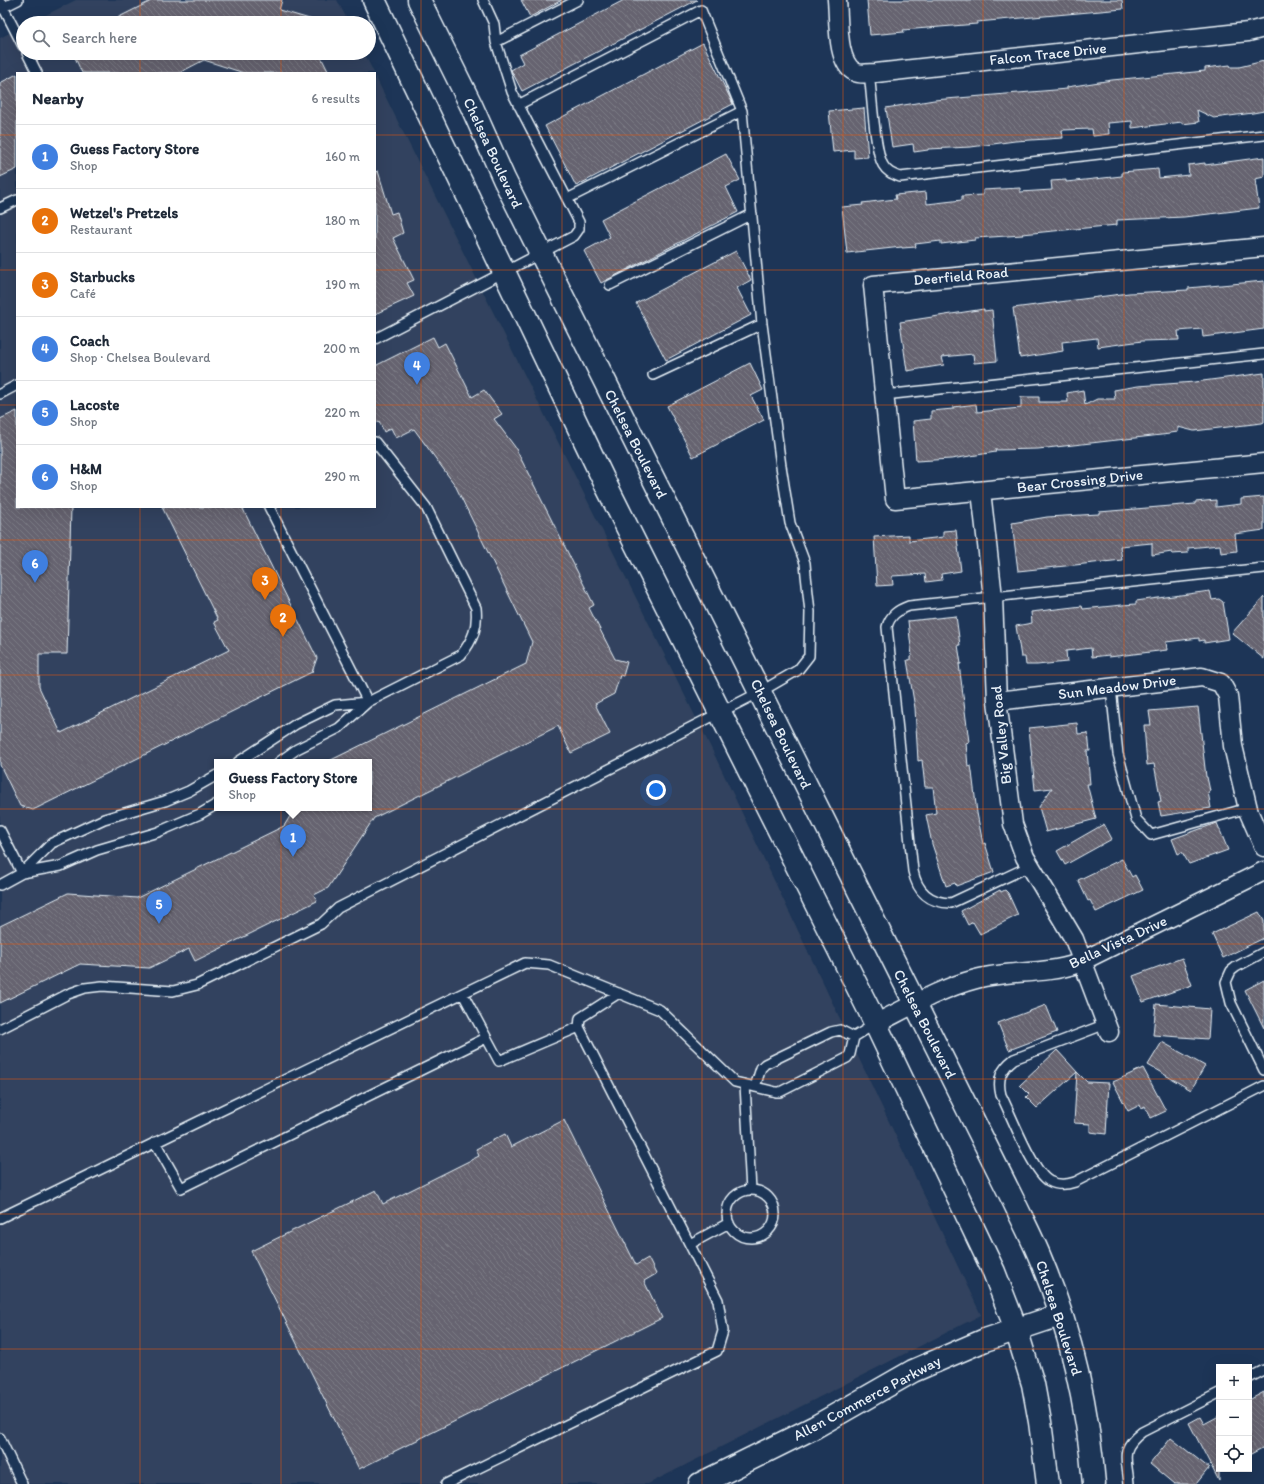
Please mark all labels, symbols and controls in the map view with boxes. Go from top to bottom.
search box [16,16,376,60]
icon: search [30,27,52,49]
text: Search here [62,29,137,47]
street label: Falcon Trace Drive [989,39,1107,69]
text: Nearby [32,88,84,108]
text: 6 results [312,91,360,106]
street label: Chelsea Boulevard [459,95,527,212]
text: Guess Factory Store [70,140,199,158]
text: 1 [42,149,48,164]
text: 160 m [325,149,360,164]
text: Shop [70,158,97,173]
text: Wetzel's Pretzels [70,204,178,222]
text: 2 [42,213,48,228]
text: 180 m [325,213,360,228]
text: Restaurant [70,222,132,237]
street label: Deerfield Road [913,263,1010,289]
text: Starbucks [70,268,135,286]
text: 3 [41,277,49,292]
text: 190 m [325,277,360,292]
text: Café [70,286,96,301]
text: Coach [70,332,109,350]
text: 4 [41,341,49,356]
text: 200 m [323,341,360,356]
text: Shop · Chelsea Boulevard [70,350,211,365]
pin: 4 [404,352,430,385]
street label: Chelsea Boulevard [601,386,672,502]
text: Lacoste [70,396,120,414]
text: 5 [42,405,48,420]
text: 220 m [324,405,360,420]
text: Shop [70,414,97,429]
text: H&M [70,460,102,478]
street label: Bear Crossing Drive [1016,465,1144,497]
text: 6 [42,469,48,484]
text: 290 m [324,469,360,484]
text: Shop [70,478,97,493]
pin: 6 [22,550,48,583]
pin: 3 [252,567,278,600]
pin: 2 [270,604,296,637]
street label: Sun Meadow Drive [1057,671,1177,703]
street label: Chelsea Boulevard [747,676,816,793]
street label: Big Valley Road [987,685,1015,785]
popup [214,759,372,811]
text: Guess Factory Store [228,769,358,787]
your location [646,780,666,800]
text: Shop [228,787,256,802]
pin: 1 [280,824,306,857]
pin: 5 [146,891,172,924]
street label: Bella Vista Drive [1066,911,1170,973]
street label: Chelsea Boulevard [890,966,961,1082]
street label: Chelsea Boulevard [1032,1258,1086,1379]
street label: Allen Commerce Parkway [790,1352,944,1444]
map controls [1216,1364,1252,1472]
button: + [1216,1364,1252,1400]
button: − [1216,1400,1252,1436]
button: locate [1216,1436,1252,1472]

